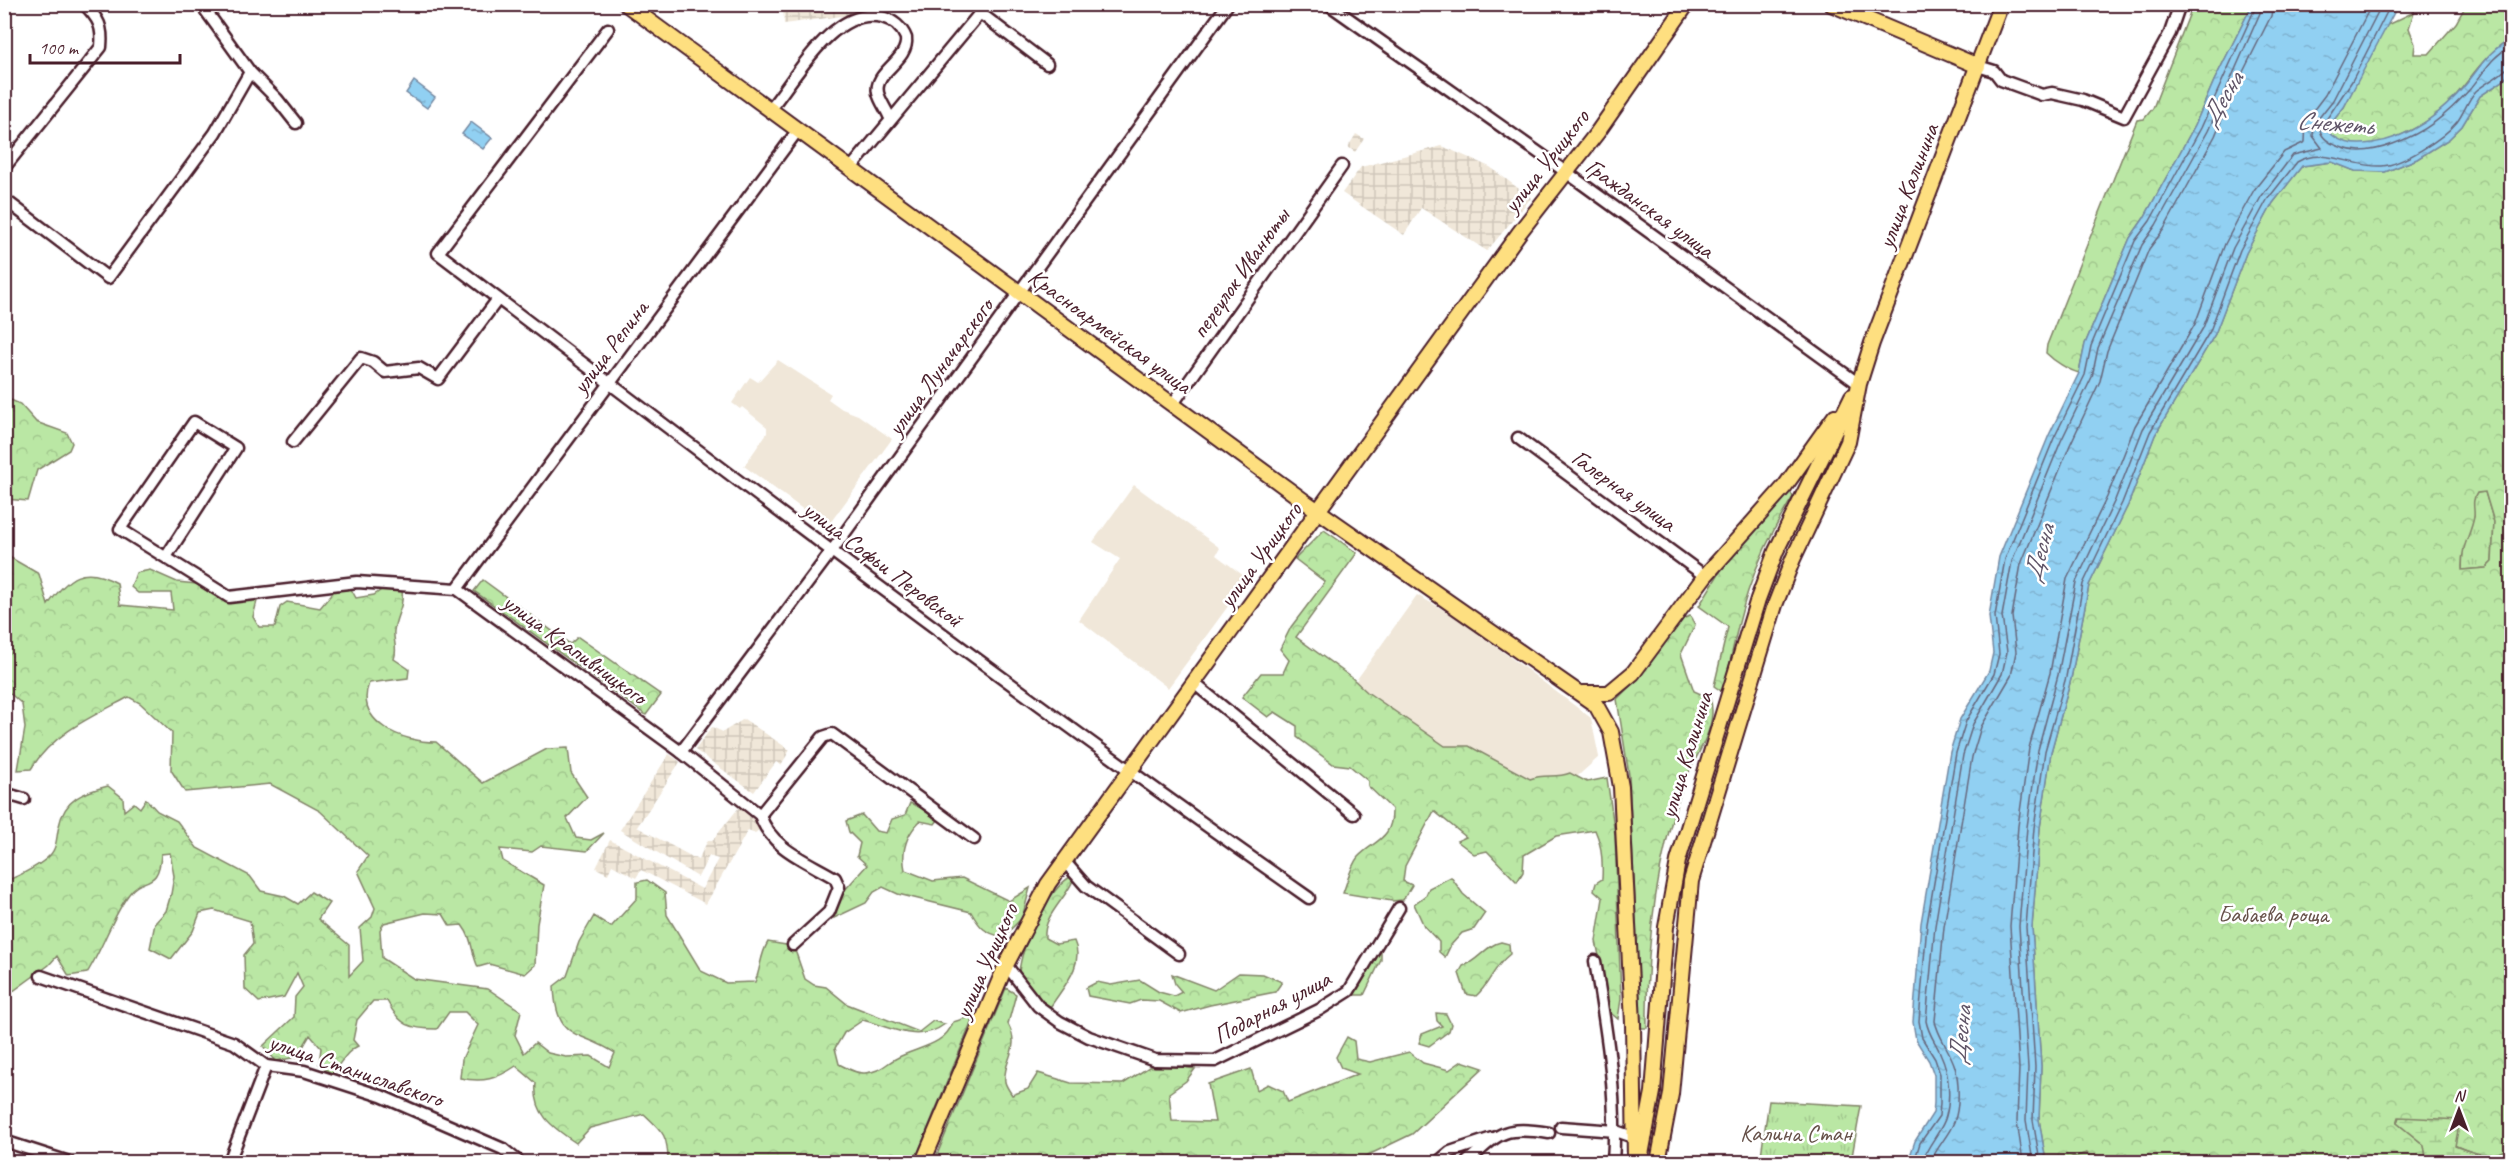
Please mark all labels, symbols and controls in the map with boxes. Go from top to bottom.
scale bar [30,27,180,65]
text: 100 m [39,37,80,59]
water label: Десна [2193,64,2252,133]
street label: улица Урицкого [1495,102,1597,220]
water label: Снежеть [2295,103,2377,143]
street label: улица Калинина [1870,118,1946,254]
street label: Гражданская улица [1580,151,1721,266]
street label: переулок Иванюты [1184,200,1297,344]
street label: Красноармейская улица [1022,262,1199,401]
street label: улица Луначарского [879,290,1001,443]
street label: улица Репина [564,292,656,401]
street label: Галерная улица [1566,442,1683,539]
street label: улица Софьи Перовской [795,493,970,635]
street label: улица Урицкого [1210,495,1309,615]
water label: Десна [2015,519,2063,586]
street label: улица Крапивницкого [496,586,655,713]
street label: улица Калинина [1652,687,1720,824]
street label: улица Урицкого [946,897,1025,1025]
park label: Бабаева роща [2218,899,2330,929]
street label: Подарная улица [1208,963,1337,1050]
water label: Десна [1940,1002,1980,1066]
street label: улица Станиславского [263,1026,449,1115]
north arrow [2429,1080,2489,1140]
text: N [2454,1086,2467,1106]
park label: Калина Стан [1740,1118,1854,1148]

